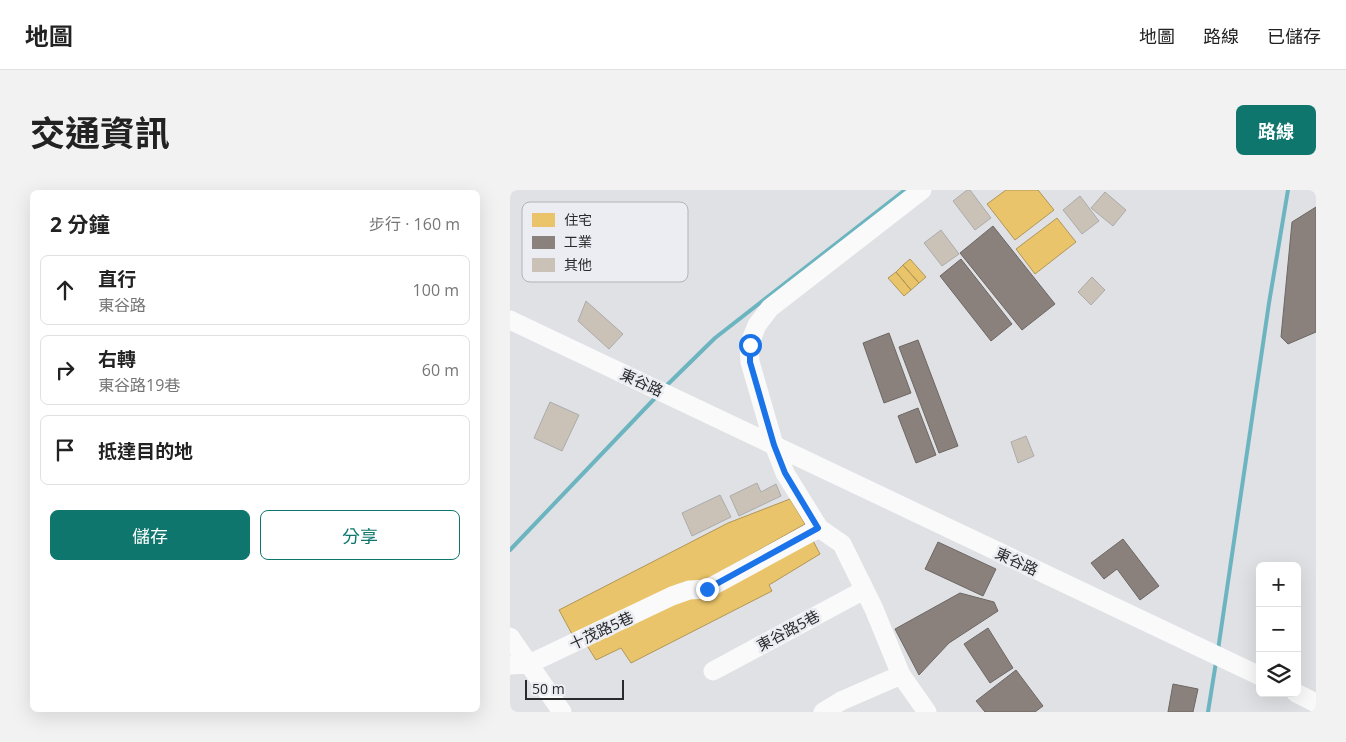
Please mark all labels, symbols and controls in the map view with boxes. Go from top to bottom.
text: 地圖 [25,19,73,52]
text: 地圖 [1139,24,1175,48]
text: 路線 [1203,24,1239,48]
text: 已儲存 [1267,24,1321,48]
button: 路線 [1236,105,1316,155]
text: 交通資訊 [30,109,170,156]
legend [522,202,688,282]
text: 2 分鐘 [50,210,109,238]
text: 住宅 [564,210,592,229]
text: 步行 · 160 m [369,213,460,235]
text: 工業 [564,232,592,251]
text: 其他 [564,255,592,274]
text: 直行 [98,266,136,292]
icon: ahead [51,276,79,304]
text: 100 m [413,279,459,301]
text: 東谷路 [98,294,146,316]
route start [739,334,762,357]
text: 右轉 [98,346,136,372]
icon: right [51,356,79,384]
text: 60 m [422,359,459,381]
street label: 東谷路 [617,363,667,401]
text: 東谷路19巷 [98,374,180,396]
icon: arrive [51,436,79,464]
text: 抵達目的地 [98,438,193,464]
button: 儲存 [50,510,250,560]
button: 分享 [260,510,460,560]
street label: 東谷路 [992,542,1042,580]
map controls [1256,562,1301,697]
button: + [1256,562,1301,607]
route end [696,578,719,601]
street label: 東谷路5巷 [753,605,823,655]
street label: 十茂路5巷 [566,606,636,654]
button: − [1256,607,1301,652]
button: layers [1256,652,1301,697]
scale bar [525,677,624,700]
text: 50 m [532,679,565,698]

